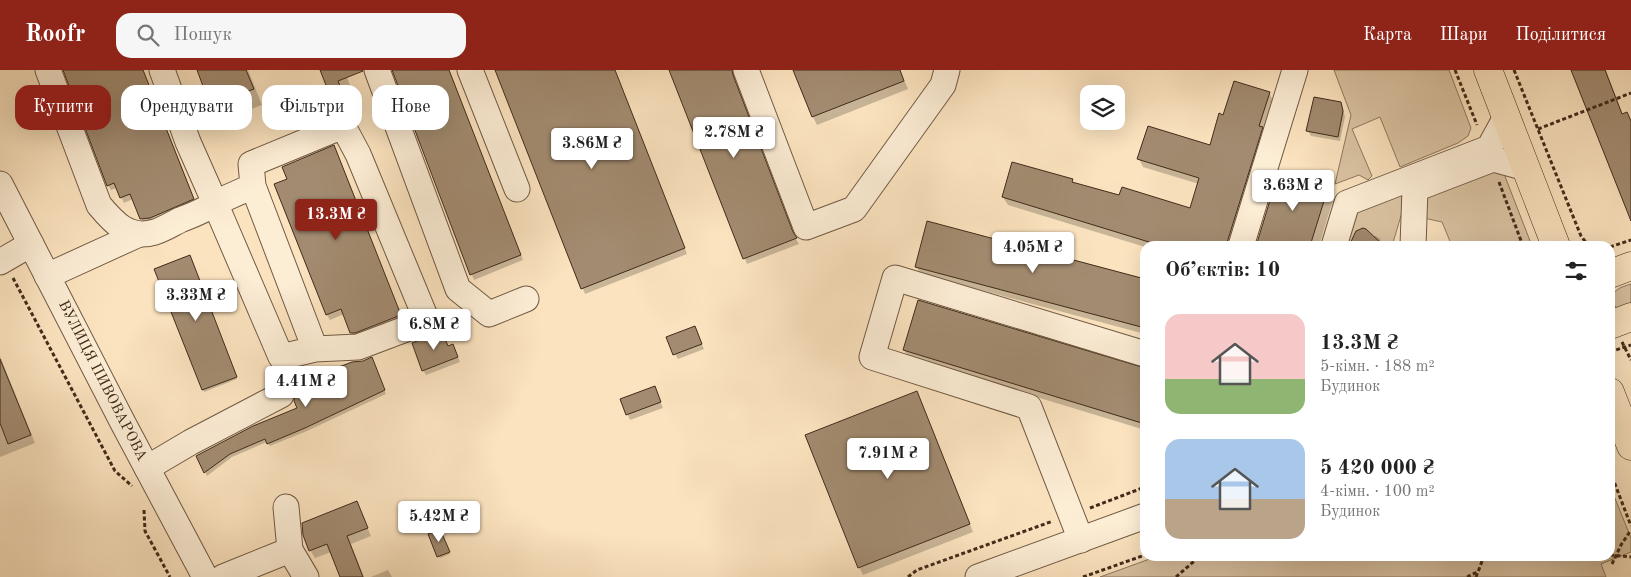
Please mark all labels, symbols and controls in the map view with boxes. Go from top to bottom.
search box [116,13,466,58]
icon: search [134,21,162,49]
text: Roofr [25,23,86,47]
text: Пошук [174,26,232,45]
text: Карта [1363,26,1412,44]
text: Шари [1440,26,1488,44]
text: Поділитися [1516,26,1606,44]
chip: Купити [15,85,111,130]
chip: Орендувати [121,85,252,130]
chip: Фільтри [262,85,362,130]
chip: Нове [372,85,449,130]
map controls [1080,85,1125,130]
button: layers [1080,85,1125,130]
pin: 2.78M ₴ [688,116,780,159]
text: 2.78M ₴ [704,125,764,141]
pin: 3.86M ₴ [546,128,638,170]
text: 3.86M ₴ [562,136,622,152]
pin: 3.63M ₴ [1247,170,1339,212]
text: 3.63M ₴ [1263,178,1323,194]
pin: 13.3M ₴ [290,198,382,241]
text: 13.3M ₴ [306,207,366,223]
pin: 4.05M ₴ [987,232,1079,274]
text: 4.05M ₴ [1003,240,1063,256]
icon: filters [1562,257,1590,285]
text: Об’єктів: 10 [1165,260,1280,281]
pin: 3.33M ₴ [150,280,242,322]
text: 3.33M ₴ [166,288,226,304]
street label: ВУЛИЦЯ ПИВОВАРОВА [55,298,149,464]
pin: 6.8M ₴ [393,308,475,351]
text: 6.8M ₴ [409,317,459,333]
text: 13.3M ₴ [1320,333,1399,354]
icon: home [1205,334,1265,394]
text: 5-кімн. · 188 m² [1320,359,1435,375]
pin: 4.41M ₴ [260,366,352,408]
text: 4.41M ₴ [276,374,336,390]
text: Будинок [1320,379,1380,395]
pin: 7.91M ₴ [842,438,934,480]
text: 7.91M ₴ [858,446,918,462]
text: 5 420 000 ₴ [1320,458,1434,479]
icon: home [1205,459,1265,519]
text: 4-кімн. · 100 m² [1320,484,1435,500]
pin: 5.42M ₴ [393,500,485,543]
text: Будинок [1320,504,1380,520]
text: 5.42M ₴ [409,509,469,525]

